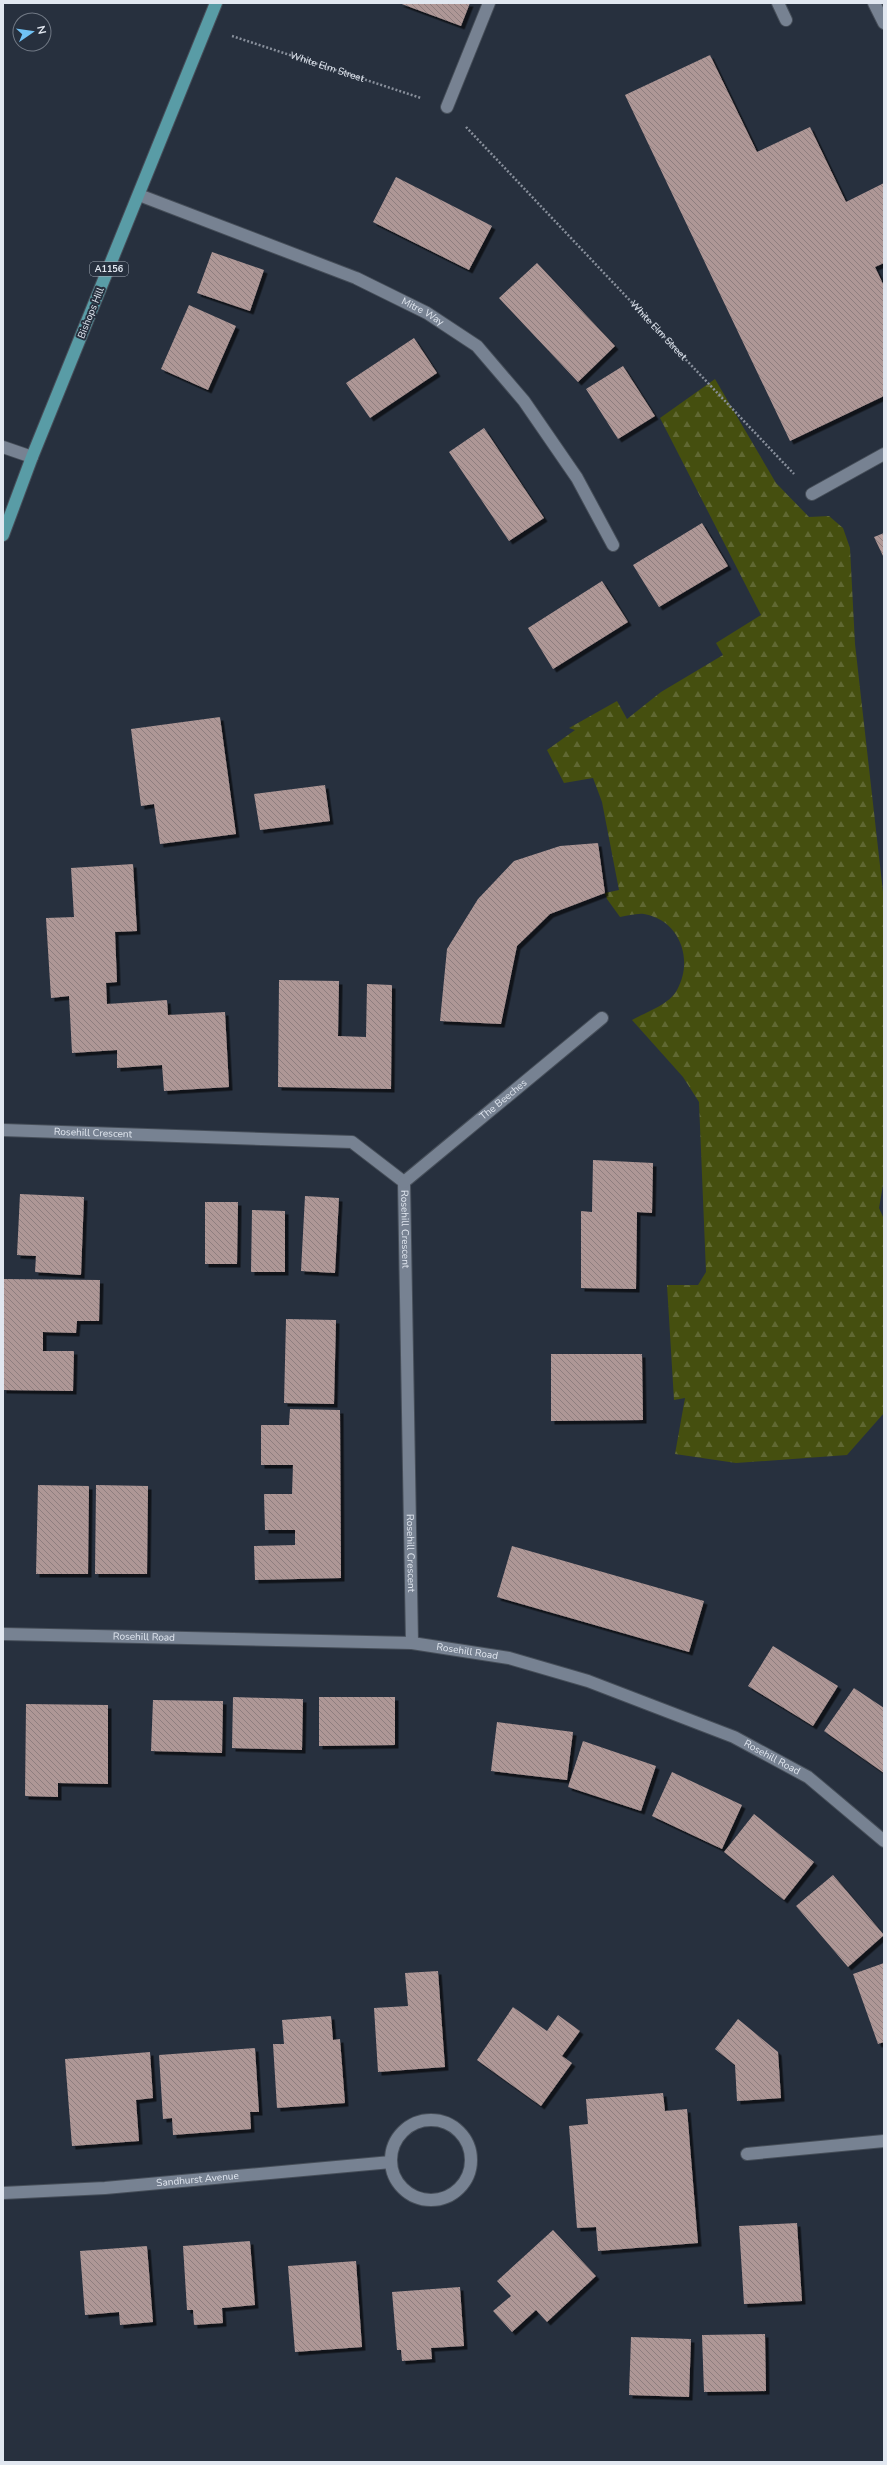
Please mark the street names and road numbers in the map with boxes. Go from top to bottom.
street label: White Elm Street [288,48,367,86]
road number: A1156 [90,262,128,276]
street label: Bishops Hill [74,285,108,341]
street label: Mitre Way [399,294,447,330]
street label: White Elm Street [627,297,690,364]
street label: The Beeches [477,1076,530,1123]
street label: Rosehill Crescent [54,1125,133,1141]
street label: Rosehill Crescent [397,1190,413,1269]
street label: Rosehill Crescent [403,1514,418,1593]
street label: Rosehill Road [113,1629,175,1645]
street label: Rosehill Road [435,1640,499,1663]
street label: Rosehill Road [741,1737,803,1778]
street label: Sandhurst Avenue [156,2169,239,2190]

